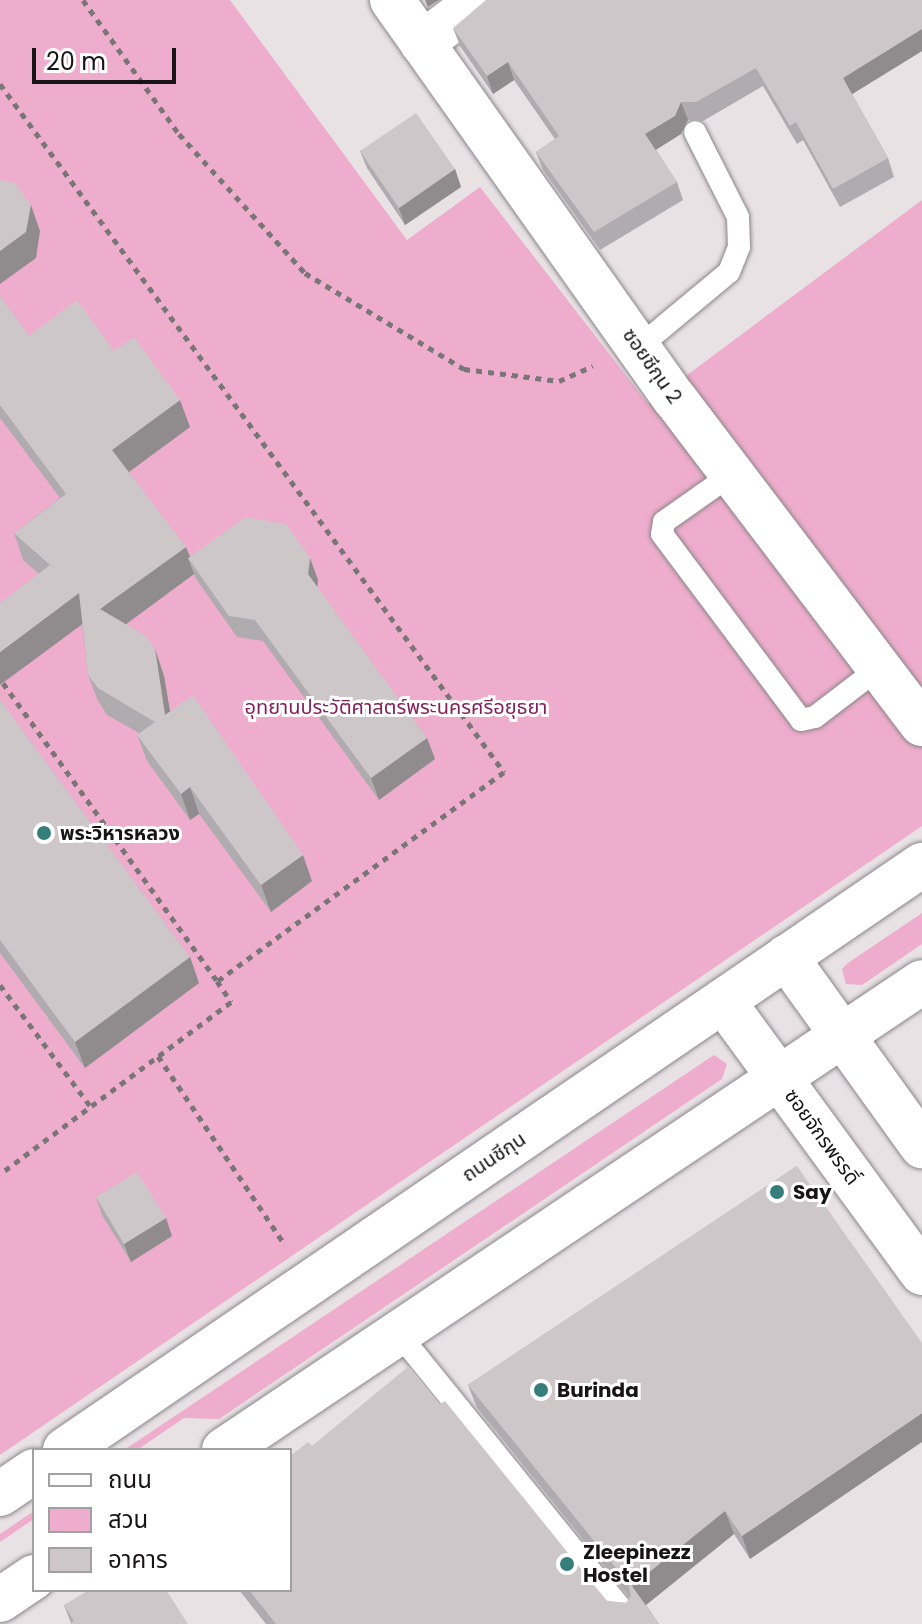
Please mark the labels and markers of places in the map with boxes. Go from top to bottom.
place label: พระวิหารหลวง [60,821,180,845]
marker: พระวิหารหลวง [35,824,53,842]
place label: Say [793,1180,832,1204]
marker: Say [768,1183,786,1201]
place label: Burinda [557,1378,639,1402]
marker: Burinda [532,1381,550,1399]
place label: Zleepinezz Hostel [583,1540,691,1587]
marker: Zleepinezz Hostel [558,1555,576,1573]

